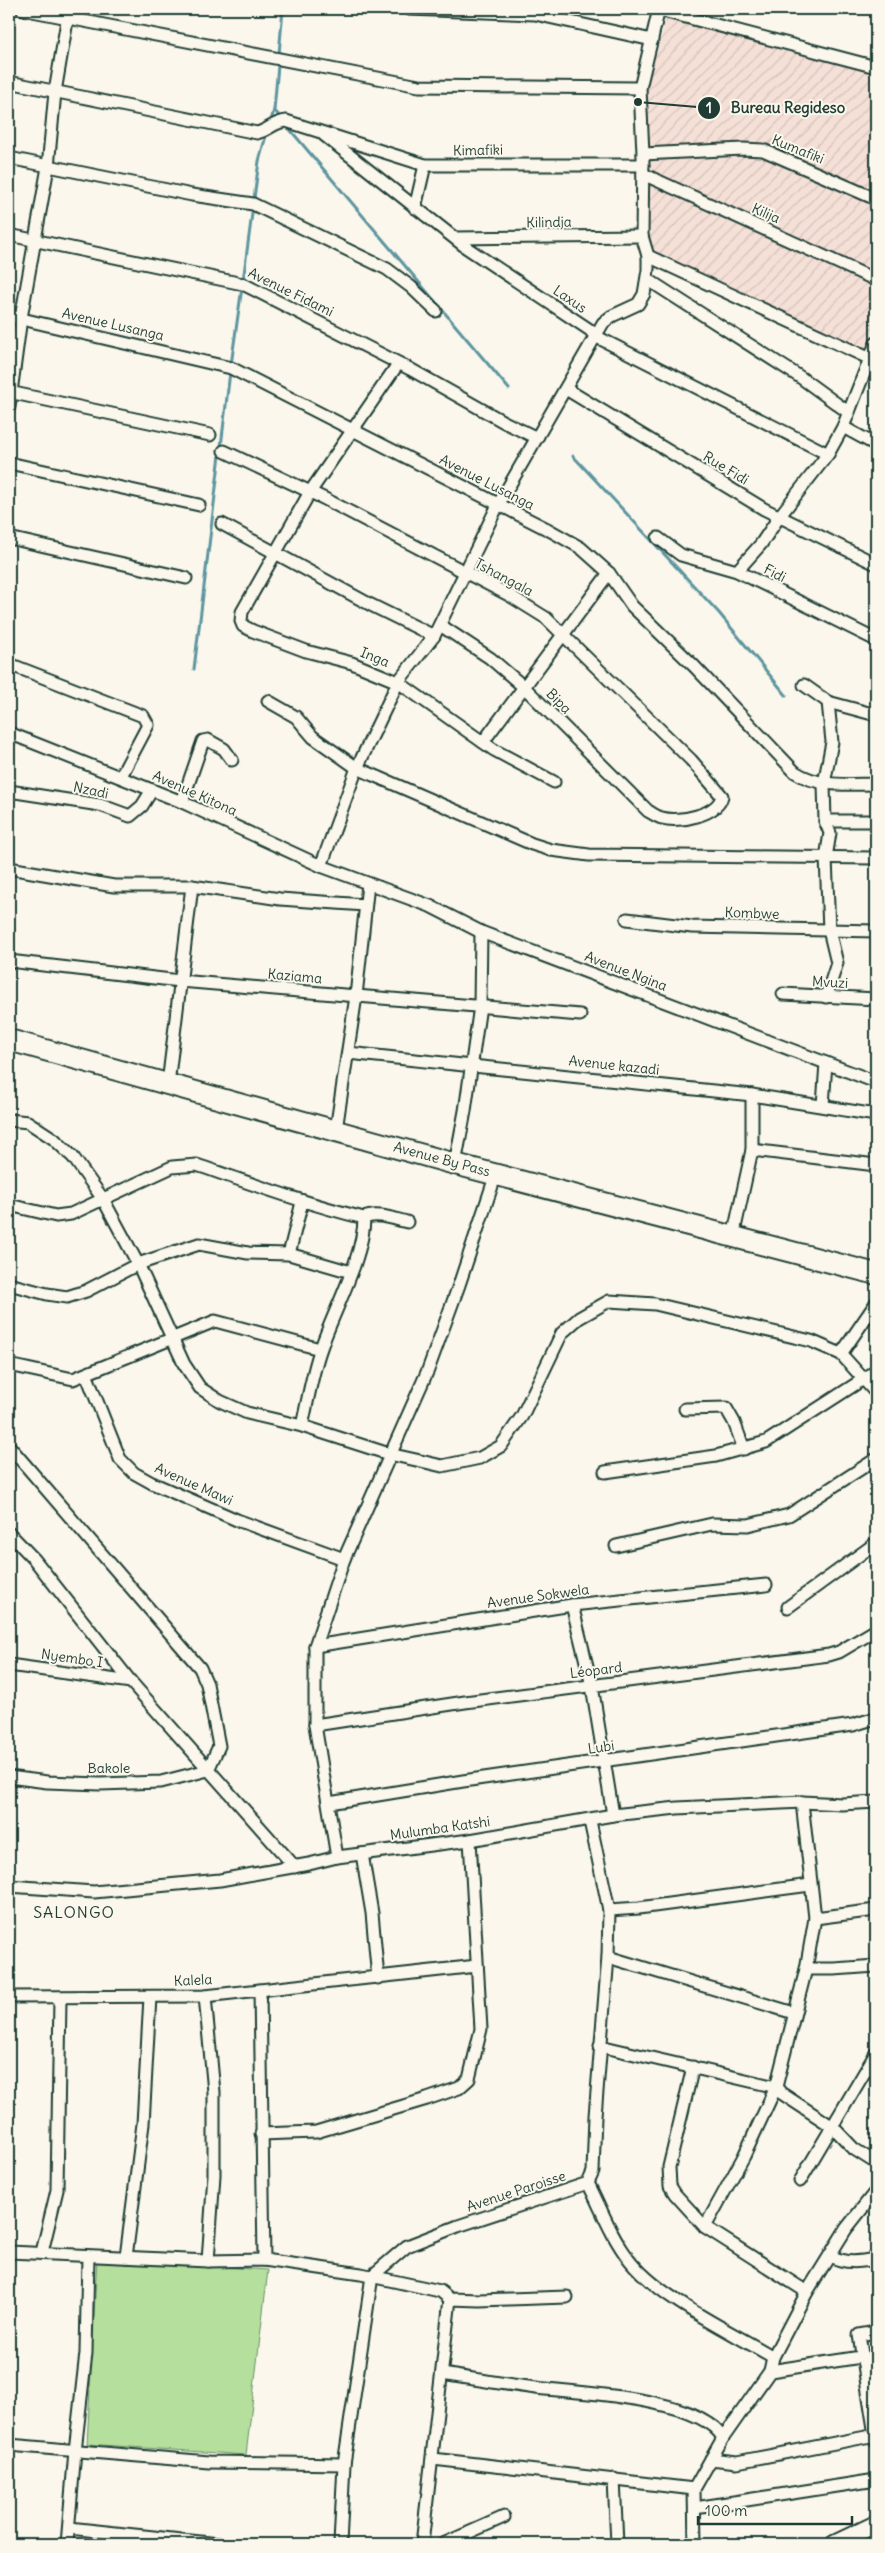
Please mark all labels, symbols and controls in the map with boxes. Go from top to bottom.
callout: Bureau Regideso [696,93,856,123]
text: 1 [706,98,712,117]
text: Bureau Regideso [731,98,846,118]
street label: Kumafiki [769,130,827,168]
street label: Kimafiki [453,141,503,159]
street label: Kilija [749,199,783,227]
street label: Kilindja [526,213,572,231]
street label: Avenue Fidami [245,264,337,320]
street label: Laxus [550,281,590,317]
street label: Avenue Lusanga [60,304,166,344]
street label: Rue Fidi [700,447,752,489]
street label: Avenue Lusanga [437,450,537,514]
street label: Tshangala [472,554,536,600]
street label: Fidi [761,560,789,586]
street label: Inga [358,643,392,671]
street label: Bipa [543,685,575,717]
street label: Avenue Kitona [150,766,240,820]
street label: Nzadi [72,778,110,802]
street label: Kombwe [724,903,780,923]
street label: Avenue Ngina [582,947,670,995]
street label: Kaziama [267,965,323,987]
street label: Mvuzi [812,972,848,992]
street label: Avenue kazadi [568,1051,660,1079]
street label: Avenue By Pass [392,1137,492,1181]
street label: Avenue Mawi [152,1459,236,1509]
street label: Avenue Sokwela [486,1580,590,1612]
street label: Nyembo I [40,1645,104,1671]
street label: Léopard [569,1658,623,1682]
street label: Lubi [587,1736,615,1758]
street label: Bakole [88,1759,130,1777]
street label: Mulumba Katshi [389,1812,491,1844]
district label: SALONGO [33,1902,115,1922]
street label: Kalela [173,1970,213,1990]
street label: Avenue Paroisse [464,2166,568,2216]
scale bar [698,2493,851,2525]
text: 100 m [705,2501,747,2520]

